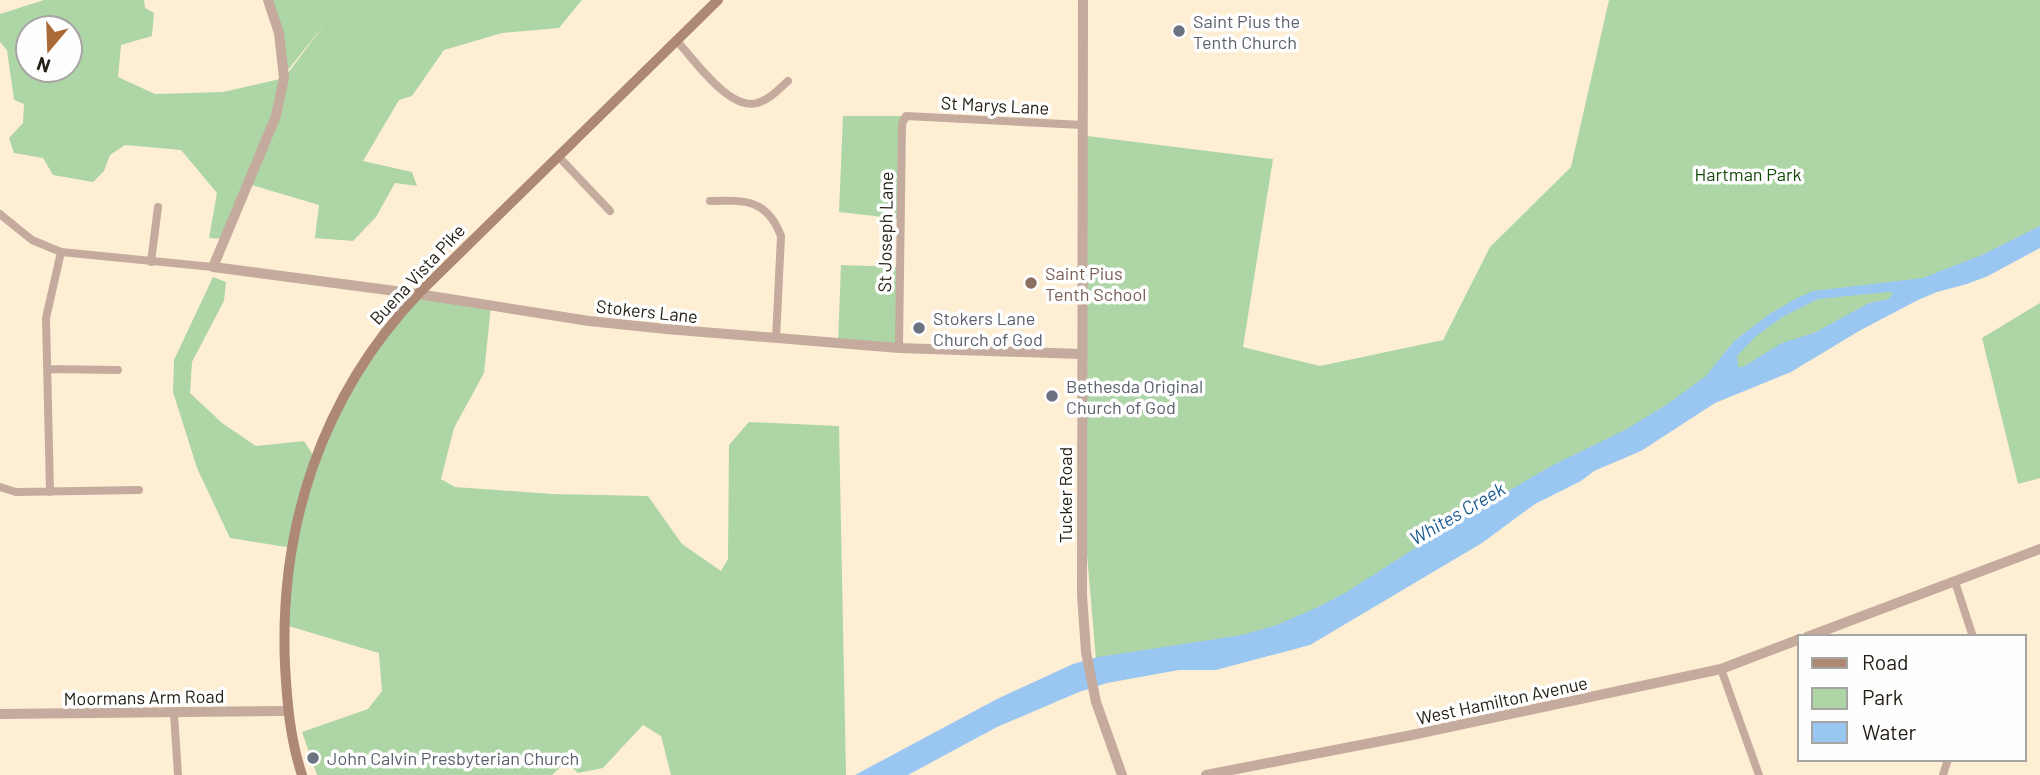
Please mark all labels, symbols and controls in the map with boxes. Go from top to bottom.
place label: Saint Pius the Tenth Church [1193,10,1300,53]
north arrow [14,14,84,84]
marker: Saint Pius the Tenth Church [1171,23,1187,39]
text: N [34,53,53,78]
street label: St Marys Lane [940,91,1050,119]
park label: Hartman Park [1694,163,1802,185]
street label: St Joseph Lane [873,171,897,293]
street label: Buena Vista Pike [365,219,469,329]
place label: Saint Pius Tenth School [1045,262,1146,305]
marker: Saint Pius Tenth School [1023,275,1039,291]
street label: Stokers Lane [595,295,699,327]
place label: Stokers Lane Church of God [933,307,1043,350]
marker: Stokers Lane Church of God [911,320,927,336]
place label: Bethesda Original Church of God [1066,375,1203,418]
marker: Bethesda Original Church of God [1044,388,1060,404]
street label: Tucker Road [1054,447,1076,543]
water label: Whites Creek [1405,476,1509,549]
legend [1798,635,2026,761]
text: Road [1862,649,1908,674]
street label: West Hamilton Avenue [1414,671,1590,729]
text: Park [1862,684,1903,709]
street label: Moormans Arm Road [63,685,225,709]
text: Water [1862,719,1917,744]
place label: John Calvin Presbyterian Church [327,747,579,769]
marker: John Calvin Presbyterian Church [305,750,321,766]

